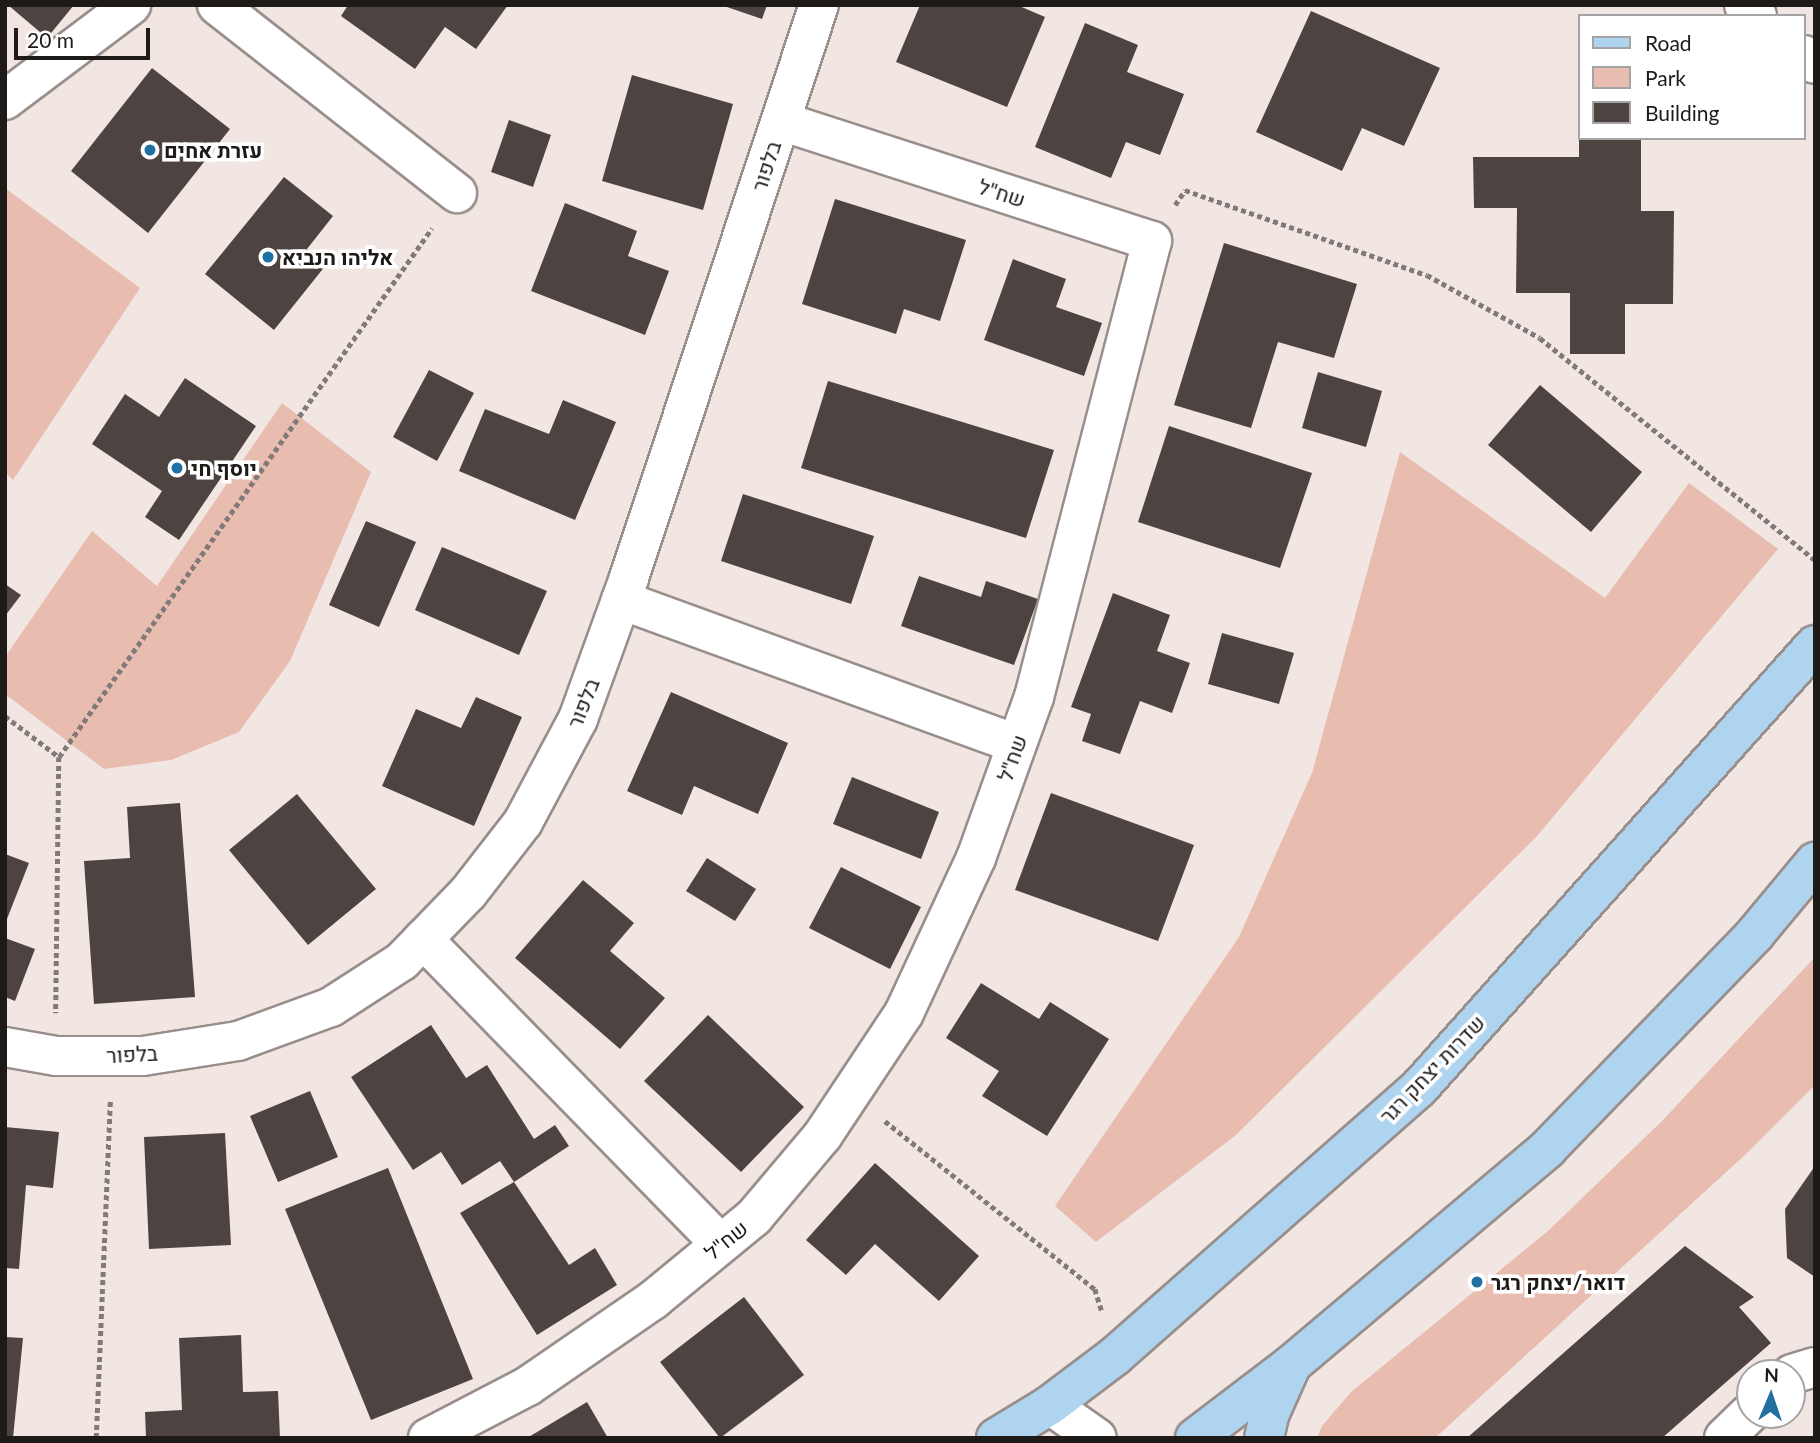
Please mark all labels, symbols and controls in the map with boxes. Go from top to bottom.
scale bar [18,14,154,58]
legend [1578,14,1806,140]
text: 20 m [27,27,74,52]
text: Road [1645,30,1692,55]
text: Park [1645,65,1686,90]
text: Building [1645,100,1720,125]
place label: עזרת אחים [164,137,262,163]
street label: בלפור [746,138,786,194]
marker: עזרת אחים [142,142,158,158]
street label: שח"ל [975,174,1029,212]
place label: אליהו הנביא [282,244,393,270]
marker: אליהו הנביא [260,249,276,265]
place label: יוסף חי [191,455,257,481]
marker: יוסף חי [169,460,185,476]
street label: בלפור [562,674,604,732]
street label: שח"ל [992,731,1032,785]
street label: שדרות יצחק רגר [1374,1010,1490,1128]
street label: בלפור [106,1040,158,1068]
street label: שח"ל [699,1215,753,1265]
place label: דואר/יצחק רגר [1491,1269,1625,1295]
marker: דואר/יצחק רגר [1469,1274,1485,1290]
north arrow [1736,1359,1806,1429]
text: N [1764,1363,1779,1386]

